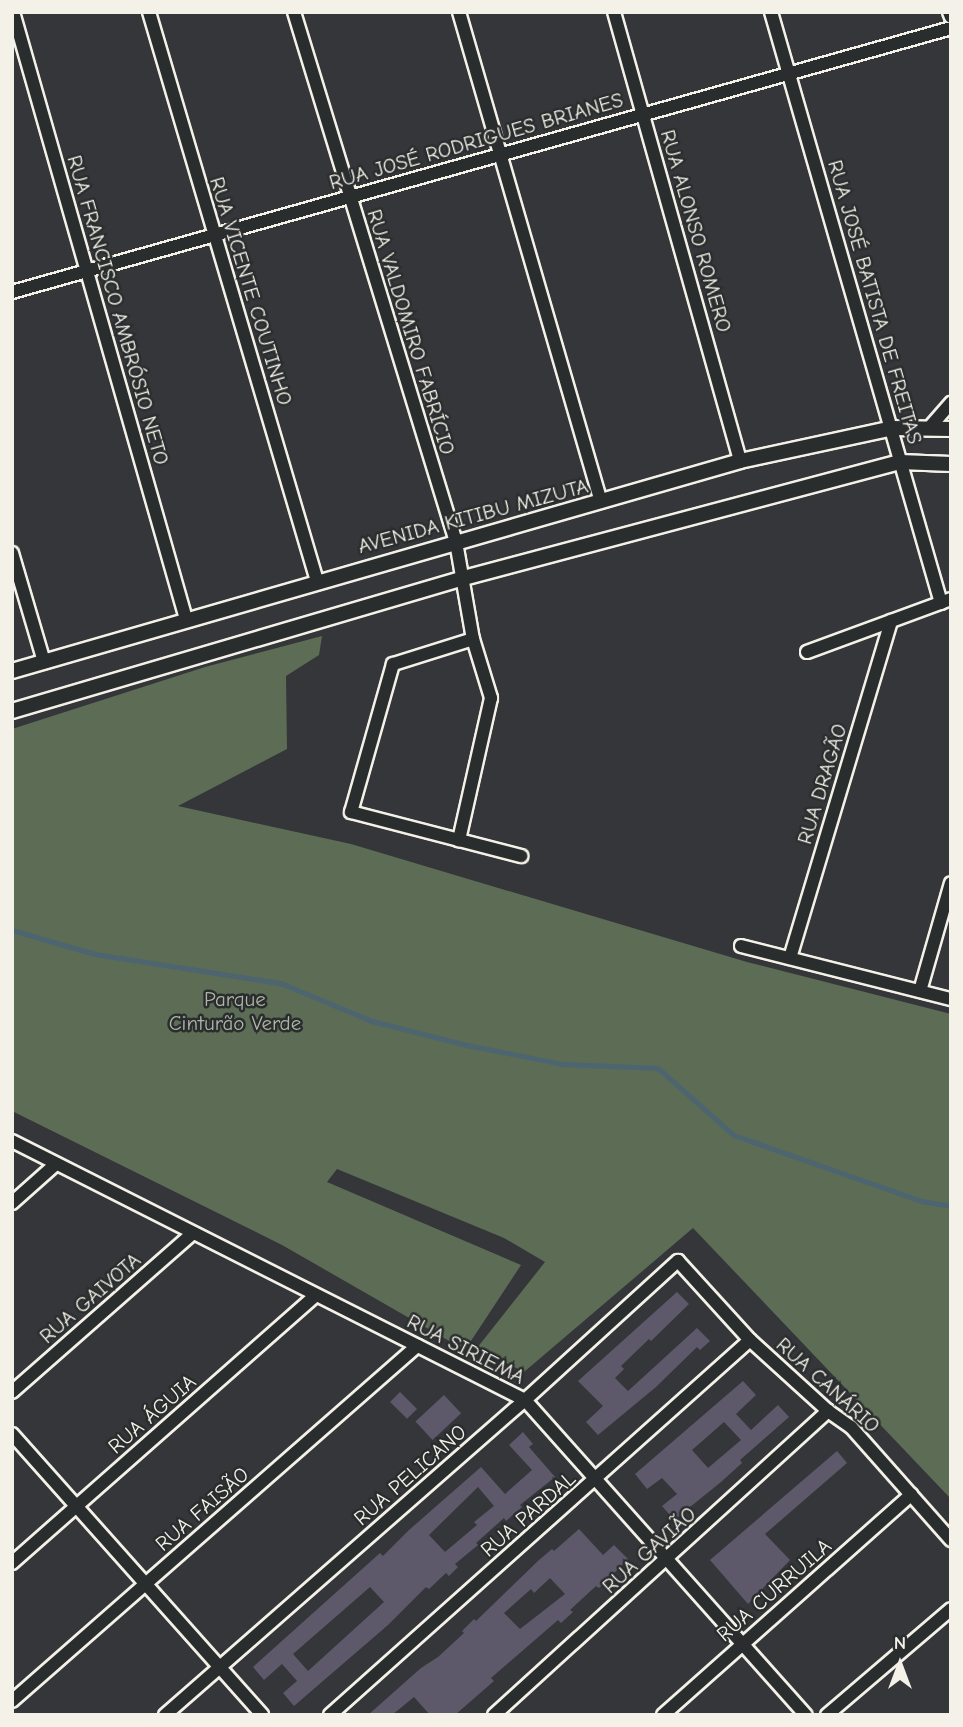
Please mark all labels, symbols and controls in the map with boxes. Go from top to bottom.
street label: RUA JOSÉ RODRIGUES BRIANES [326,87,626,195]
street label: RUA ALONSO ROMERO [655,127,737,335]
street label: RUA FRANCISCO AMBRÓSIO NETO [62,152,174,468]
street label: RUA JOSÉ BATISTA DE FREITAS [822,157,928,447]
street label: RUA VICENTE COUTINHO [204,174,298,408]
street label: RUA VALDOMIRO FABRÍCIO [362,206,460,458]
street label: AVENIDA KITIBU MIZUTA [355,473,591,559]
street label: RUA DRAGÃO [792,721,852,847]
park label: Parque Cinturão Verde [169,986,301,1036]
street label: RUA GAIVOTA [34,1247,146,1349]
street label: RUA SIRIEMA [403,1308,529,1390]
street label: RUA CANÁRIO [771,1332,885,1438]
street label: RUA ÁGUIA [103,1369,201,1459]
street label: RUA PELICANO [349,1419,471,1531]
street label: RUA FAISÃO [150,1462,254,1556]
street label: RUA PARDAL [475,1466,581,1562]
street label: RUA GAVIÃO [597,1501,701,1599]
street label: RUA CURRUILA [711,1533,837,1647]
north arrow [865,1629,935,1699]
text: N [894,1632,906,1654]

